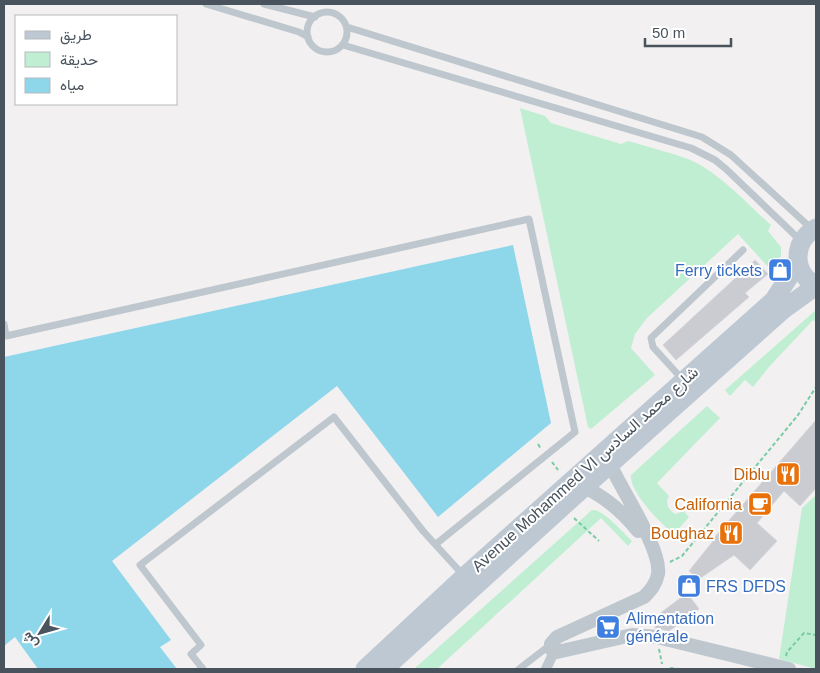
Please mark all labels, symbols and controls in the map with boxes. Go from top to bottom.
legend [15,15,178,105]
scale bar [645,15,731,47]
text: 50 m [652,24,685,41]
text: طريق [60,26,92,45]
text: حديقة [60,51,98,69]
text: مياه [60,76,84,94]
shop icon: Ferry tickets [767,257,793,283]
place label: Ferry tickets [675,262,762,279]
street label: Avenue Mohammed VI شارع محمد السادس [469,363,703,577]
restaurant icon: Diblu [775,461,801,487]
place label: Diblu [734,466,770,483]
cafe icon: California [747,491,773,517]
place label: California [674,496,742,513]
restaurant icon: Boughaz [718,520,744,546]
place label: Boughaz [651,525,714,542]
shop icon: FRS DFDS [676,573,702,599]
place label: FRS DFDS [706,578,786,595]
north arrow [15,608,65,658]
place label: Alimentation générale [626,610,714,645]
supermarket icon: Alimentation générale [595,614,621,640]
text: ش [18,629,42,652]

